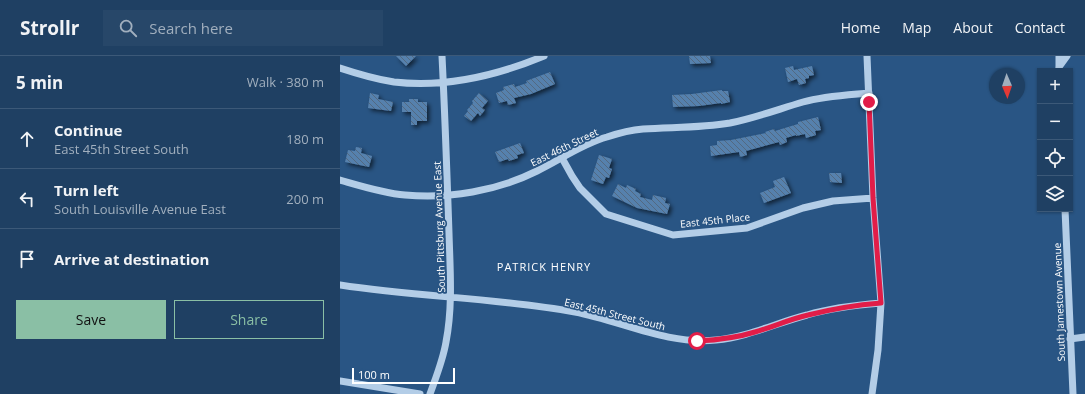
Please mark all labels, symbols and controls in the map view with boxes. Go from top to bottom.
search box [103,10,383,46]
text: Strollr [20,15,79,41]
icon: search [117,17,139,39]
text: Search here [149,18,233,38]
text: Home [841,18,880,37]
text: Map [902,18,931,37]
text: About [953,18,993,37]
text: Contact [1015,18,1065,37]
north arrow [989,68,1025,104]
map controls [1037,68,1073,212]
button: + [1037,68,1073,104]
text: 5 min [16,71,63,94]
text: Walk · 380 m [247,73,324,91]
route end [860,93,878,111]
button: − [1037,104,1073,140]
text: Continue [54,120,122,140]
street label: East 46th Street [528,124,601,169]
icon: ahead [16,128,38,150]
text: 180 m [286,130,324,148]
text: East 45th Street South [54,140,189,158]
button: locate [1037,140,1073,176]
street label: South Pittsburg Avenue East [430,161,448,293]
button: layers [1037,176,1073,212]
text: Turn left [54,180,119,200]
icon: left [16,188,38,210]
text: 200 m [286,190,324,208]
text: South Louisville Avenue East [54,200,226,218]
street label: East 45th Place [679,209,751,231]
street label: South Jamestown Avenue [1050,242,1068,362]
icon: arrive [16,248,38,270]
text: Arrive at destination [54,249,209,269]
district label: PATRICK HENRY [497,259,591,274]
street label: East 45th Street South [563,295,667,333]
button: Save [16,300,166,339]
button: Share [174,300,324,339]
route start [688,332,706,350]
scale bar [352,366,455,385]
text: 100 m [358,367,390,382]

